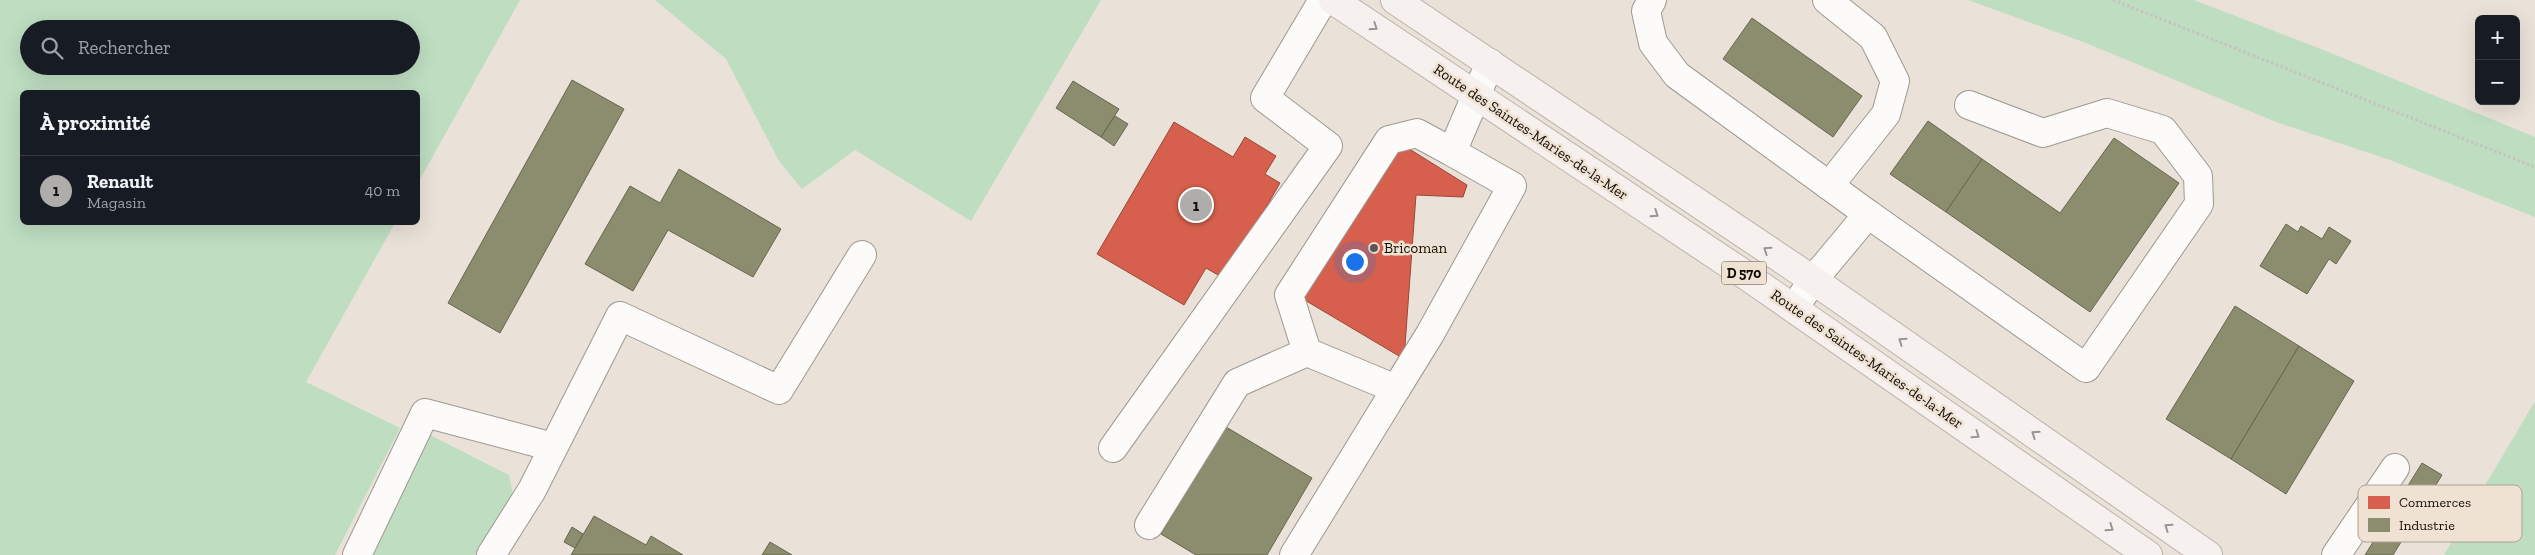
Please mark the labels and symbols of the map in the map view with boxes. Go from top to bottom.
one-way arrow [1368,21,1377,30]
street label: Route des Saintes-Maries-de-la-Mer [1430,60,1632,204]
pin: 1 [1180,186,1212,224]
one-way arrow [1649,208,1658,217]
place label: Bricoman [1384,239,1447,257]
marker: Bricoman [1368,242,1380,254]
one-way arrow [1764,246,1773,256]
your location [1342,249,1368,275]
road number: D 570 [1722,262,1766,284]
street label: Route des Saintes-Maries-de-la-Mer [1767,285,1967,433]
one-way arrow [1898,338,1907,347]
one-way arrow [1971,428,1980,438]
one-way arrow [2031,431,2041,440]
legend [2358,485,2522,542]
text: Commerces [2399,494,2471,511]
text: Industrie [2399,517,2455,534]
one-way arrow [2104,521,2113,531]
one-way arrow [2164,524,2174,533]

